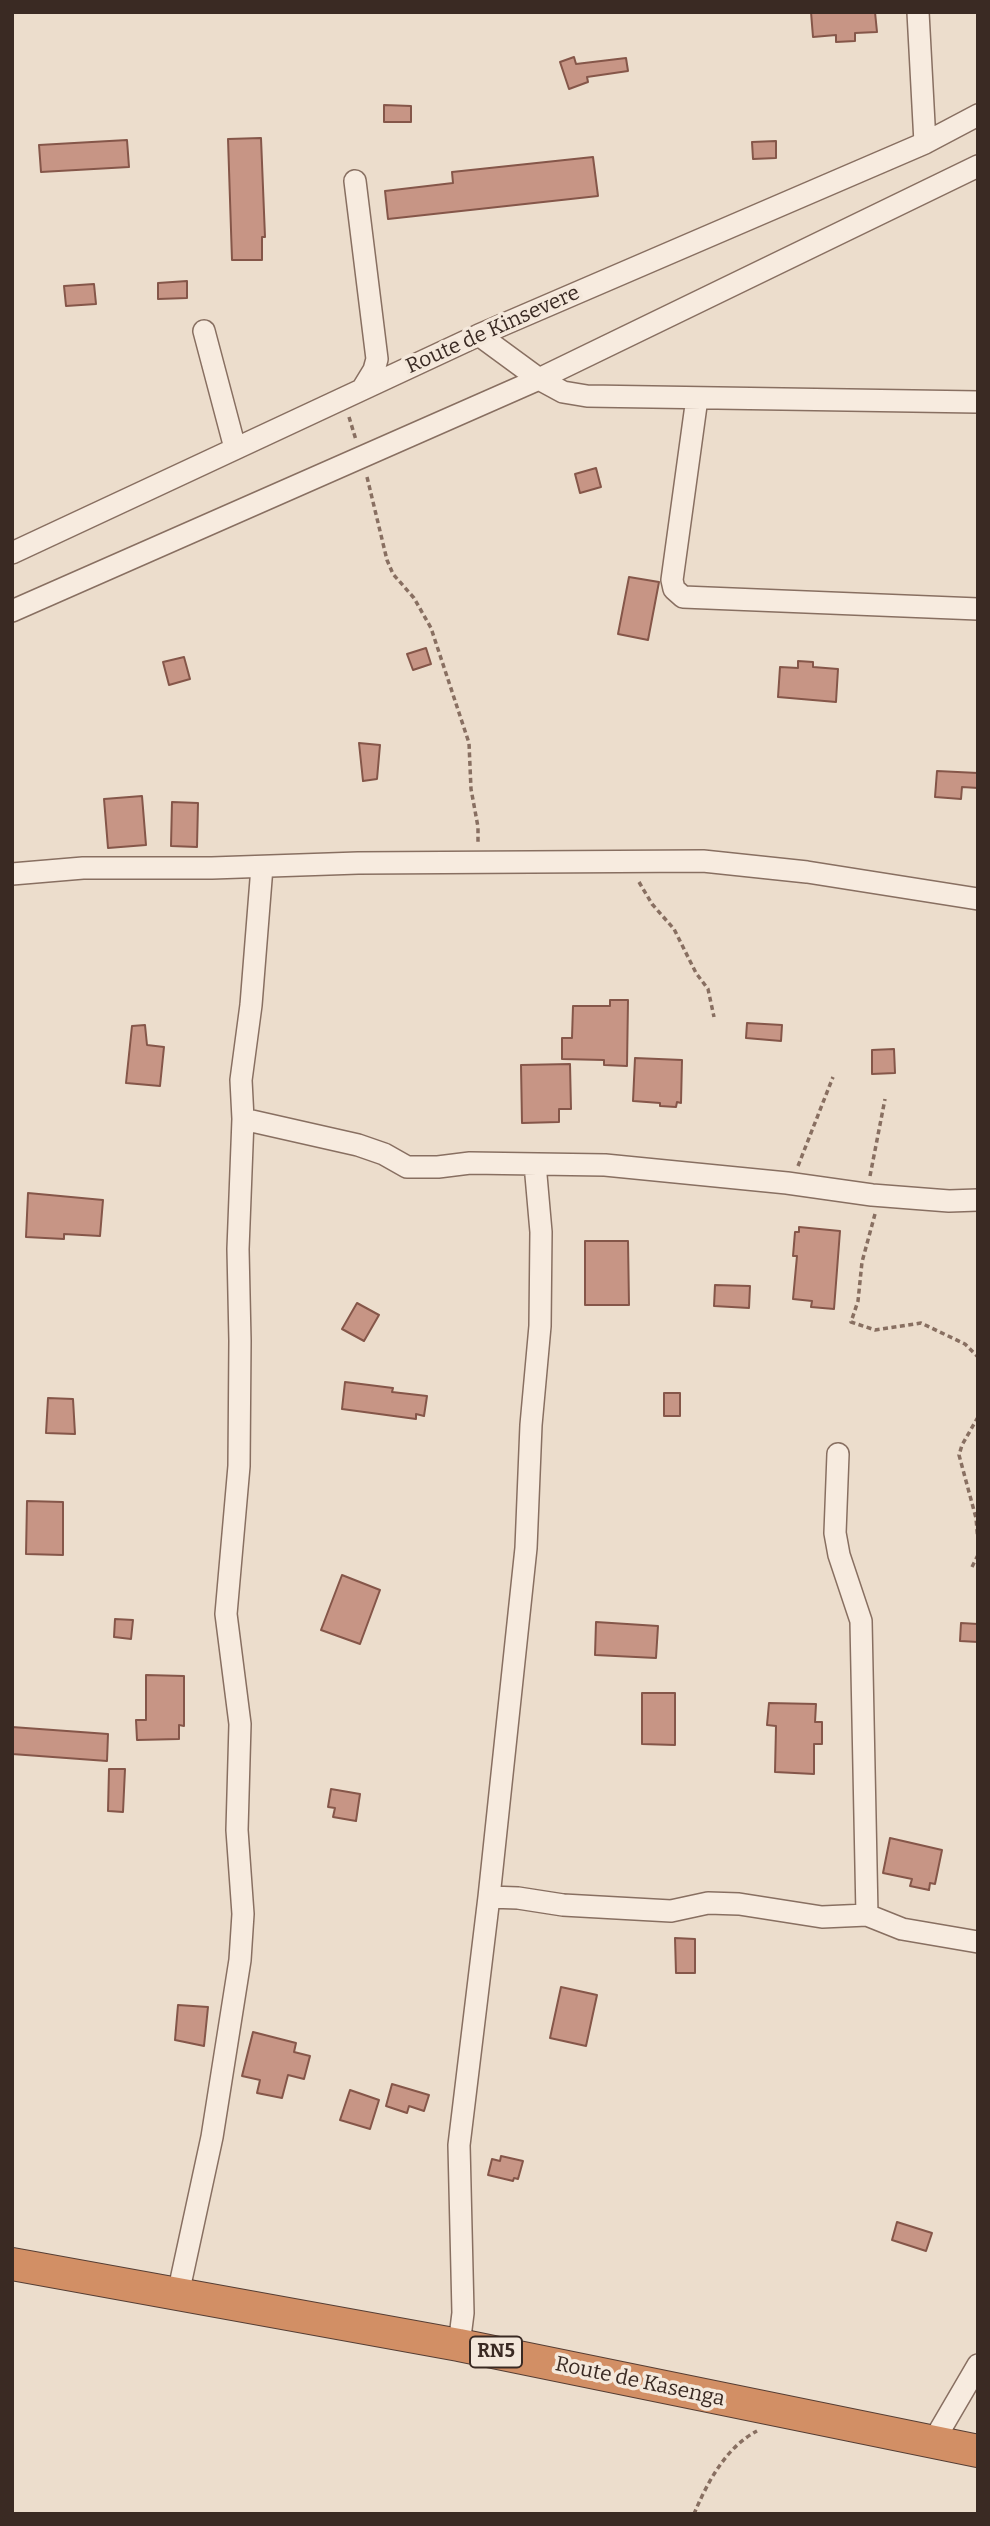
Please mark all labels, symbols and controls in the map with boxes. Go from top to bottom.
street label: Route de Kinsevere [402,280,584,380]
road number: RN5 [470,2336,522,2368]
street label: Route de Kasenga [553,2352,727,2412]

